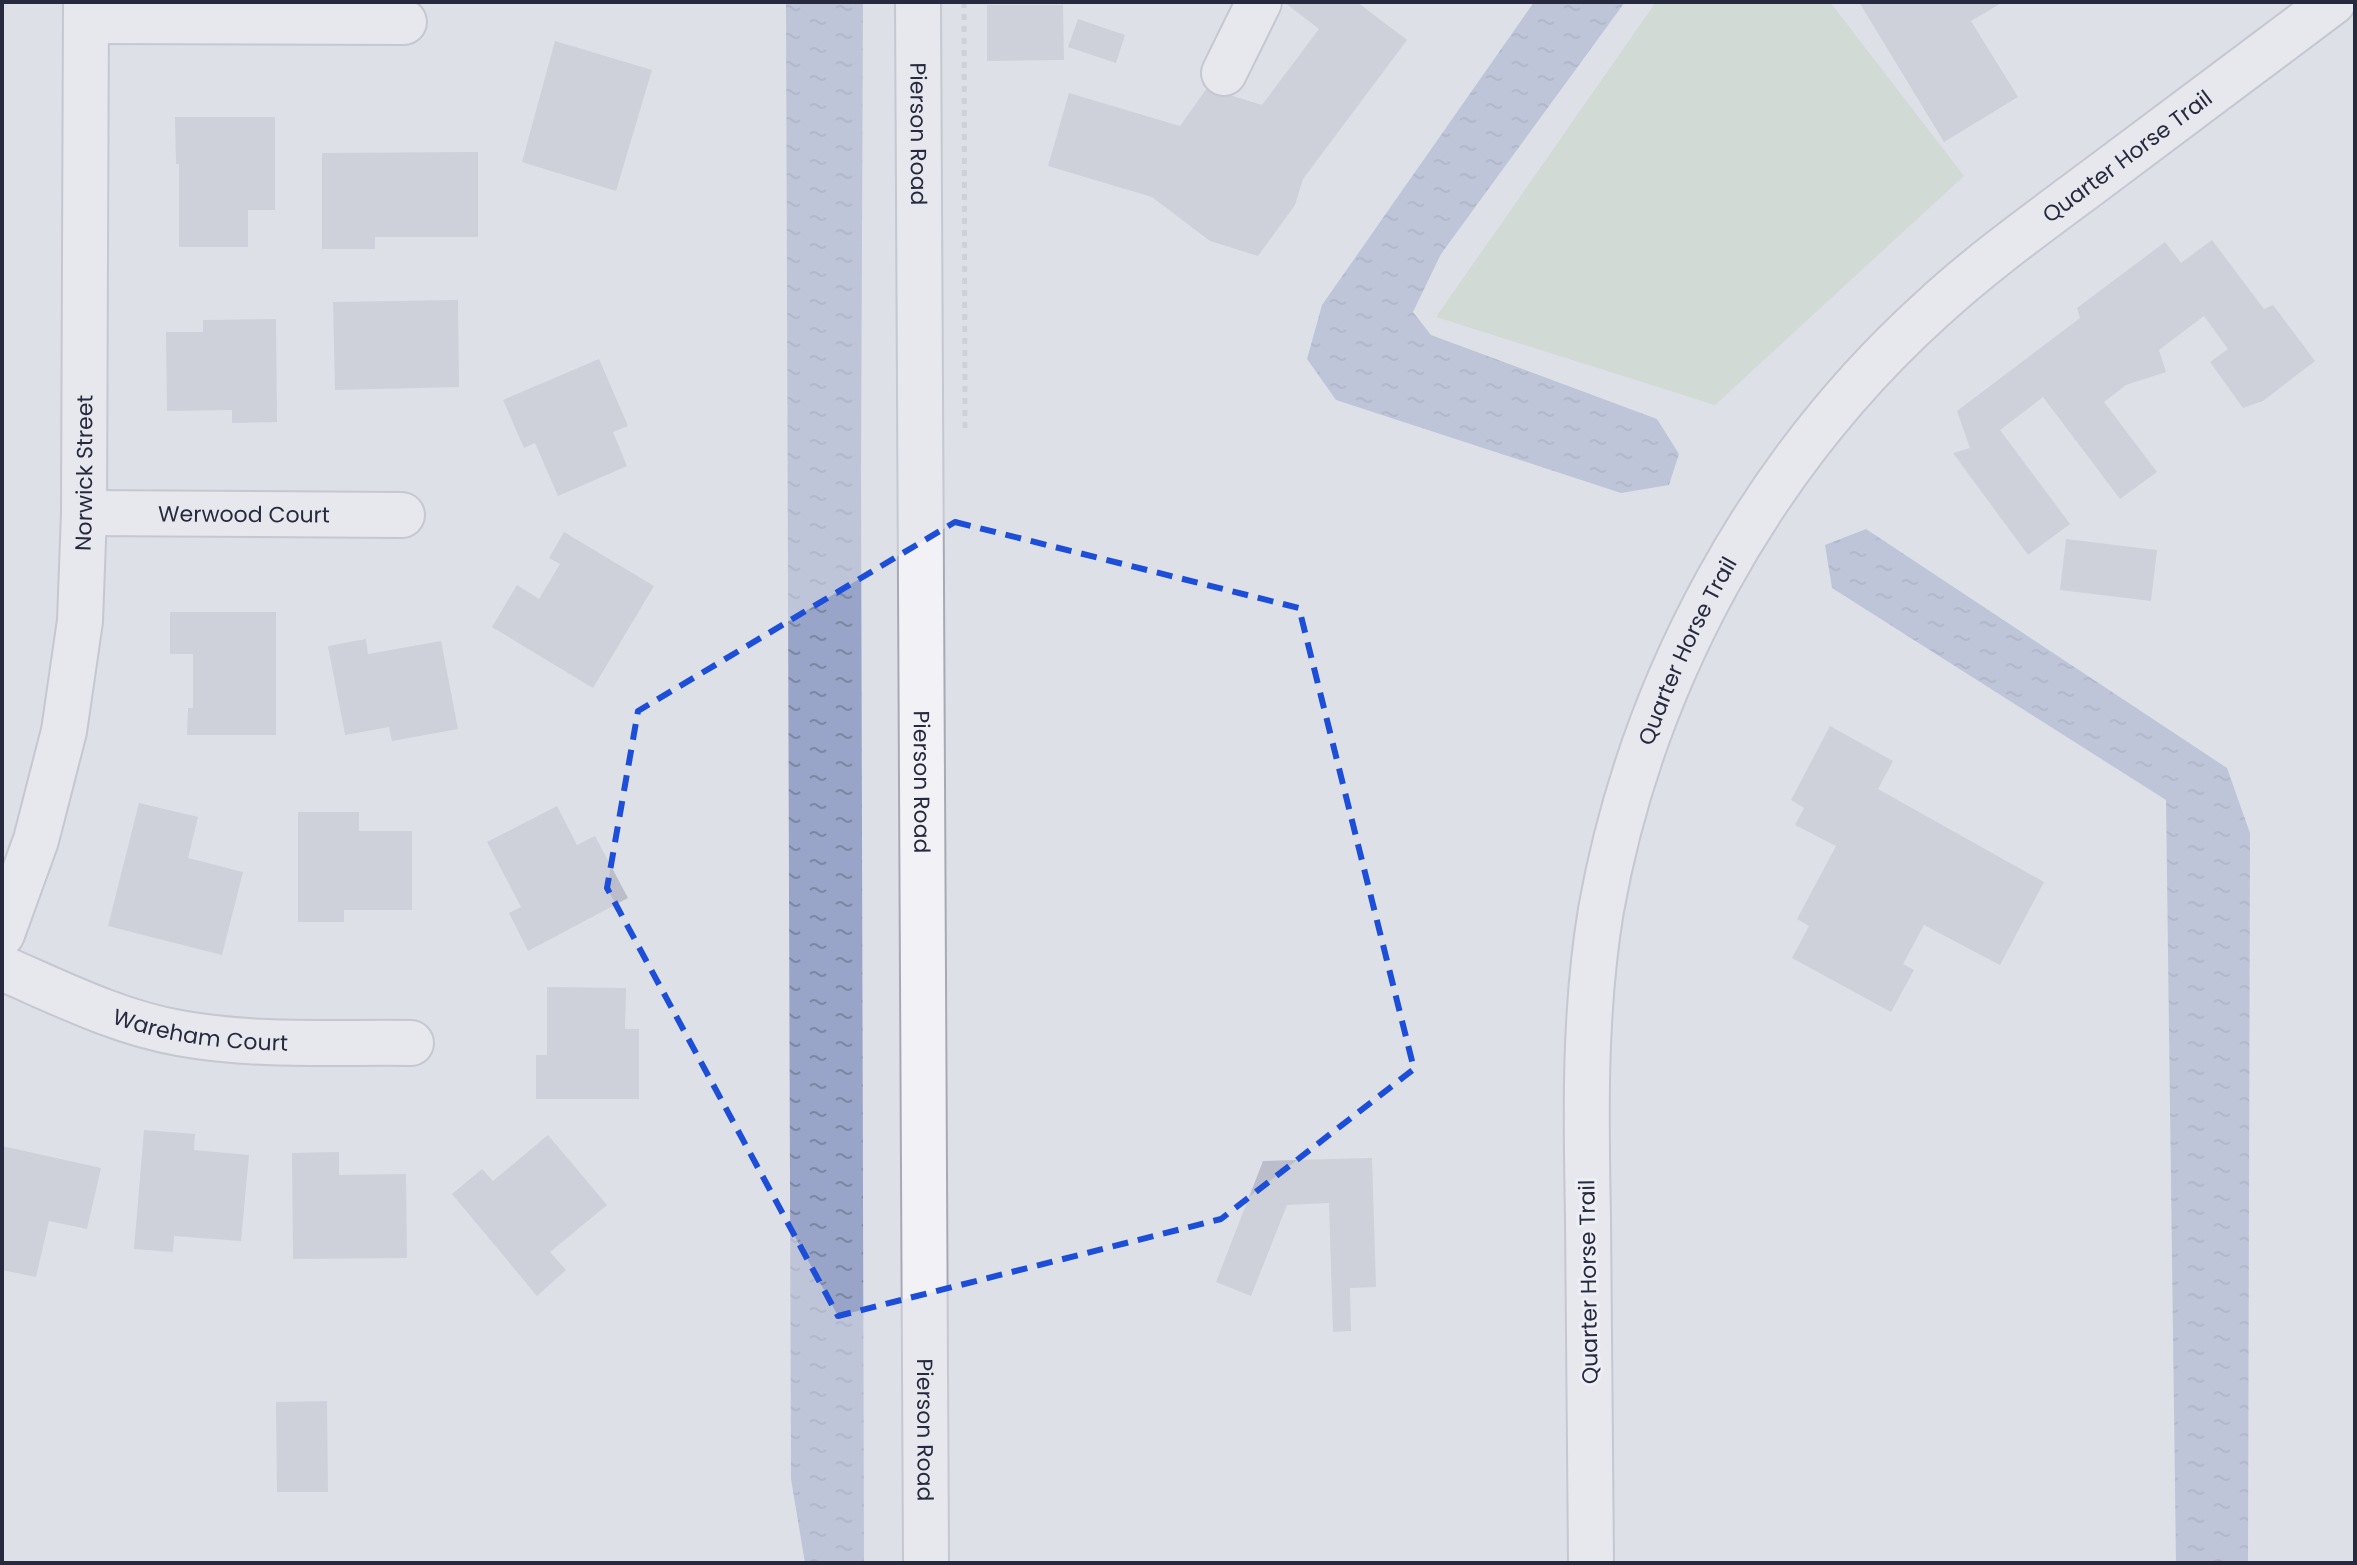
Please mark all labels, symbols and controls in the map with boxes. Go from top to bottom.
street label: Pierson Road [902,63,934,205]
street label: Quarter Horse Trail [2036,83,2219,230]
street label: Norwick Street [68,395,100,551]
street label: Werwood Court [158,498,330,531]
street label: Quarter Horse Trail [1631,551,1744,749]
street label: Pierson Road [906,711,937,853]
street label: Wareham Court [109,1001,288,1059]
street label: Quarter Horse Trail [1571,1179,1606,1385]
street label: Pierson Road [909,1358,941,1501]

